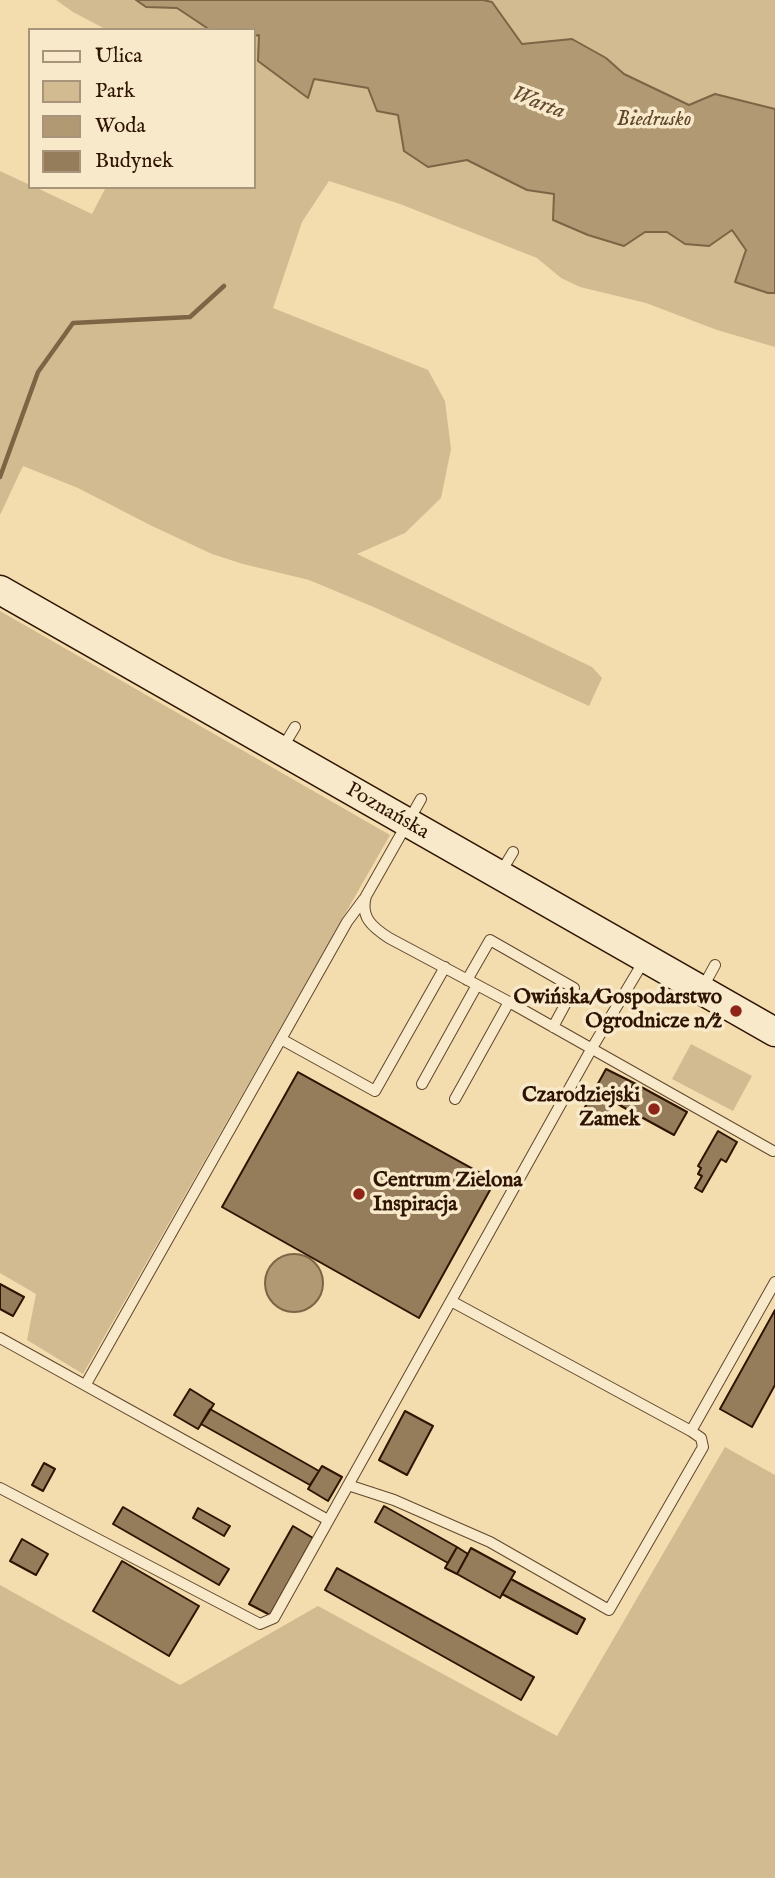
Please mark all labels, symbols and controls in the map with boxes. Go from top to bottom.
legend [28,28,256,189]
text: Ulica [95,43,142,70]
text: Park [95,78,135,105]
water label: Warta [507,81,569,127]
park label: Biedrusko [617,108,691,134]
text: Woda [95,113,146,140]
text: Budynek [95,148,173,175]
street label: Poznańska [341,778,433,846]
place label: Owińska/Gospodarstwo Ogrodnicze n/ż [514,986,722,1036]
marker: Owińska/Gospodarstwo Ogrodnicze n/ż [728,1003,744,1019]
place label: Czarodziejski Zamek [522,1084,640,1134]
marker: Czarodziejski Zamek [646,1101,662,1117]
place label: Centrum Zielona Inspiracja [373,1169,522,1219]
marker: Centrum Zielona Inspiracja [351,1186,367,1202]

